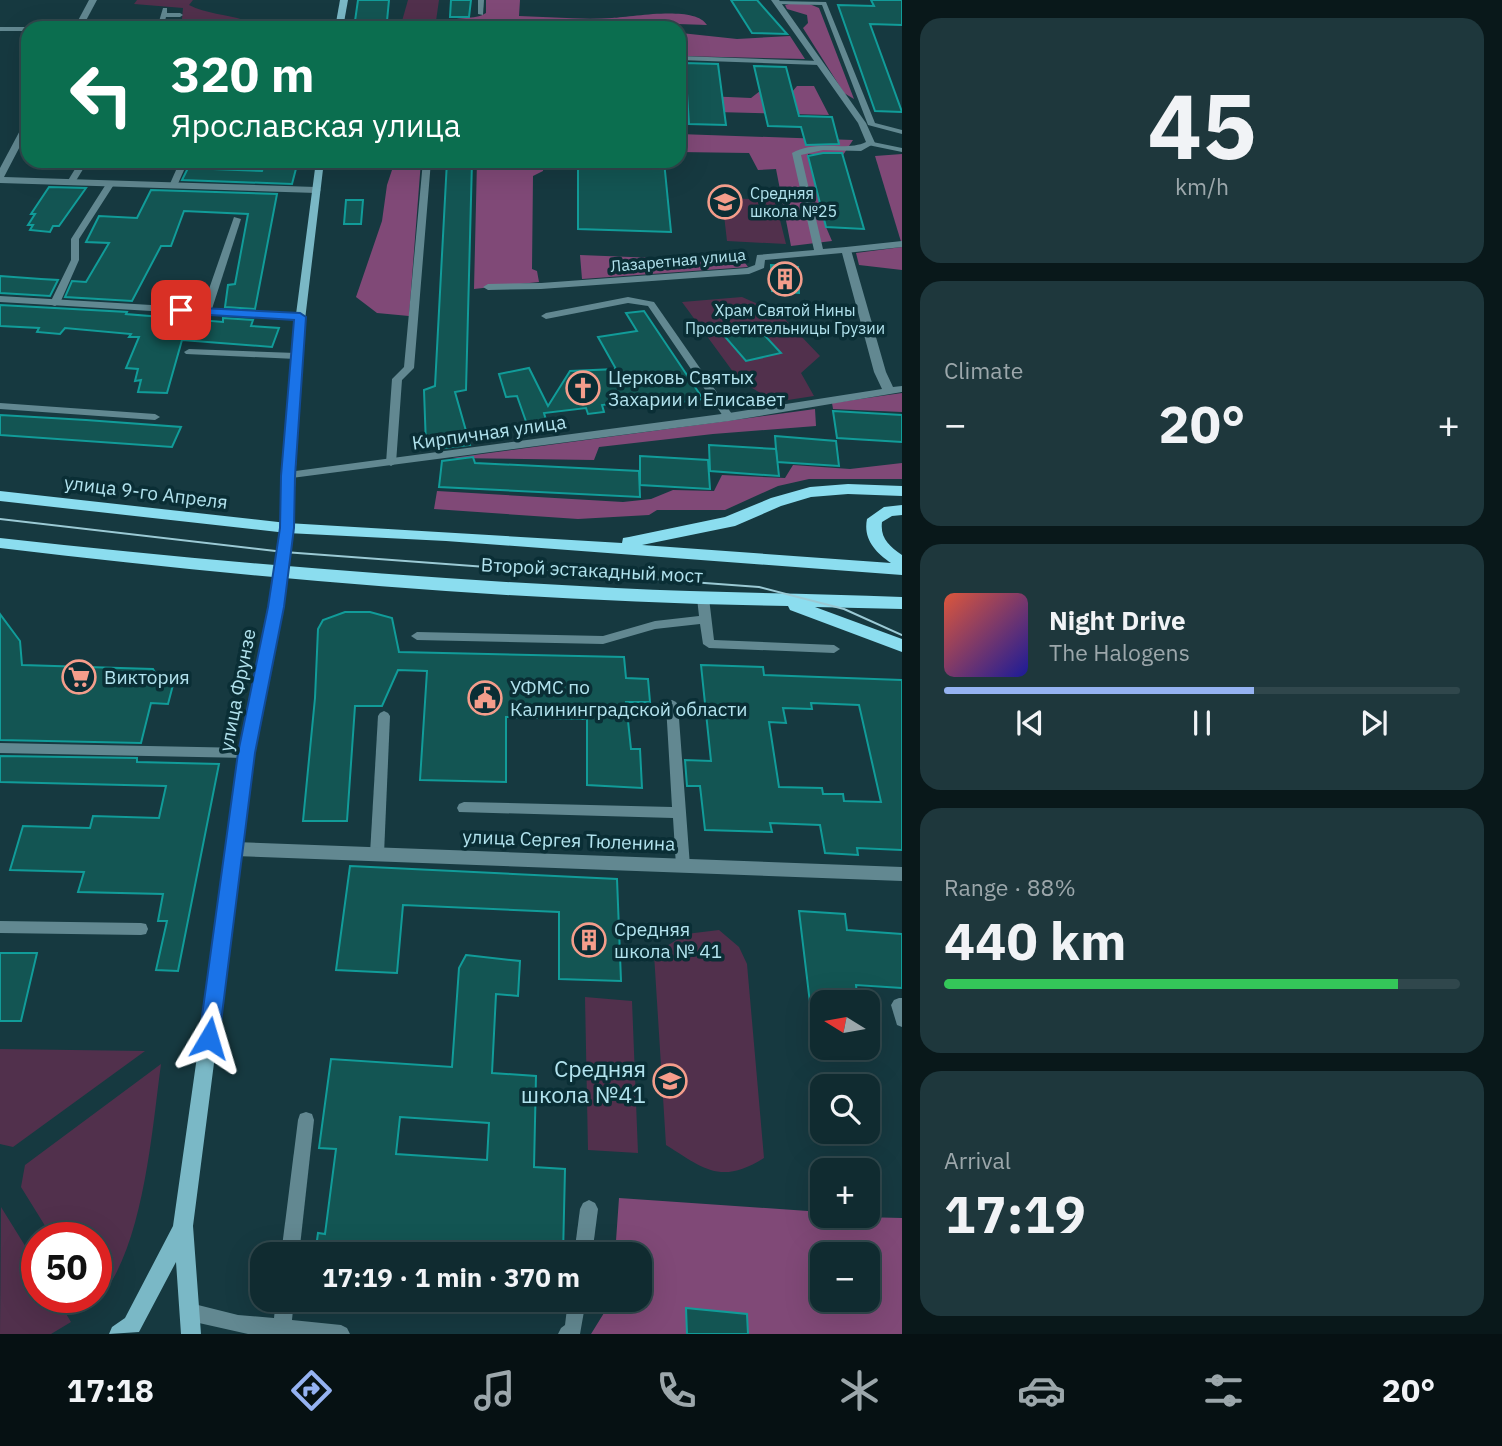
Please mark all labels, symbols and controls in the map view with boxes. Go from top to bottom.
text: 320 m [171,42,315,105]
icon: left [56,49,147,140]
text: 45 [1147,66,1257,184]
text: Ярославская улица [171,104,461,146]
text: km/h [1175,171,1229,201]
school or university icon: Средняя школа №25 [706,183,744,221]
place label: Средняя школа №25 [750,183,837,221]
street label: Лазаретная улица [609,244,747,276]
building icon: Храм Святой Нины Просветительницы Грузии [766,260,804,298]
pin [151,280,211,340]
icon: arrive [162,291,200,329]
place label: Храм Святой Нины Просветительницы Грузии [685,300,885,338]
text: Climate [944,355,1023,385]
place label: Церковь Святых Захарии и Елисавет [608,365,785,411]
church icon: Церковь Святых Захарии и Елисавет [564,369,602,407]
text: 20° [1159,390,1245,457]
text: − [944,399,967,448]
text: + [1437,399,1460,448]
street label: Кирпичная улица [410,409,568,455]
street label: улица 9-го Апреля [63,470,229,514]
street label: Второй эстакадный мост [480,552,704,588]
text: Night Drive [1049,603,1186,637]
street label: улица Фрунзе [213,627,261,753]
text: The Halogens [1049,637,1190,667]
supermarket icon: Виктория [60,658,98,696]
place label: Виктория [104,665,190,689]
place label: УФМС по Калининградской области [510,675,747,721]
public building icon: УФМС по Калининградской области [466,679,504,717]
icon: previous [1011,704,1049,742]
icon: pause [1183,704,1221,742]
icon: next [1355,704,1393,742]
street label: улица Сергея Тюленина [462,824,676,856]
text: Range · 88% [944,872,1076,902]
text: 440 km [944,907,1126,974]
place label: Средняя школа № 41 [614,917,722,963]
building icon: Средняя школа № 41 [570,921,608,959]
north arrow [810,990,880,1060]
map controls [810,990,880,1312]
position arrow [172,1001,246,1075]
place label: Средняя школа №41 [521,1053,646,1109]
school or university icon: Средняя школа №41 [651,1062,689,1100]
button: search [810,1074,880,1144]
text: Arrival [944,1145,1011,1175]
button: + [810,1158,880,1228]
text: 17:19 [944,1180,1086,1247]
speed limit sign: 50 [21,1222,112,1313]
button: − [810,1242,880,1312]
text: 17:19 · 1 min · 370 m [322,1260,580,1294]
icon: directions [287,1366,336,1415]
icon: music [470,1366,519,1415]
icon: phone [652,1366,701,1415]
icon: climate [835,1366,884,1415]
icon: car [1017,1366,1066,1415]
icon: filters [1199,1366,1248,1415]
text: 17:18 [67,1369,154,1411]
text: 20° [1382,1369,1435,1411]

